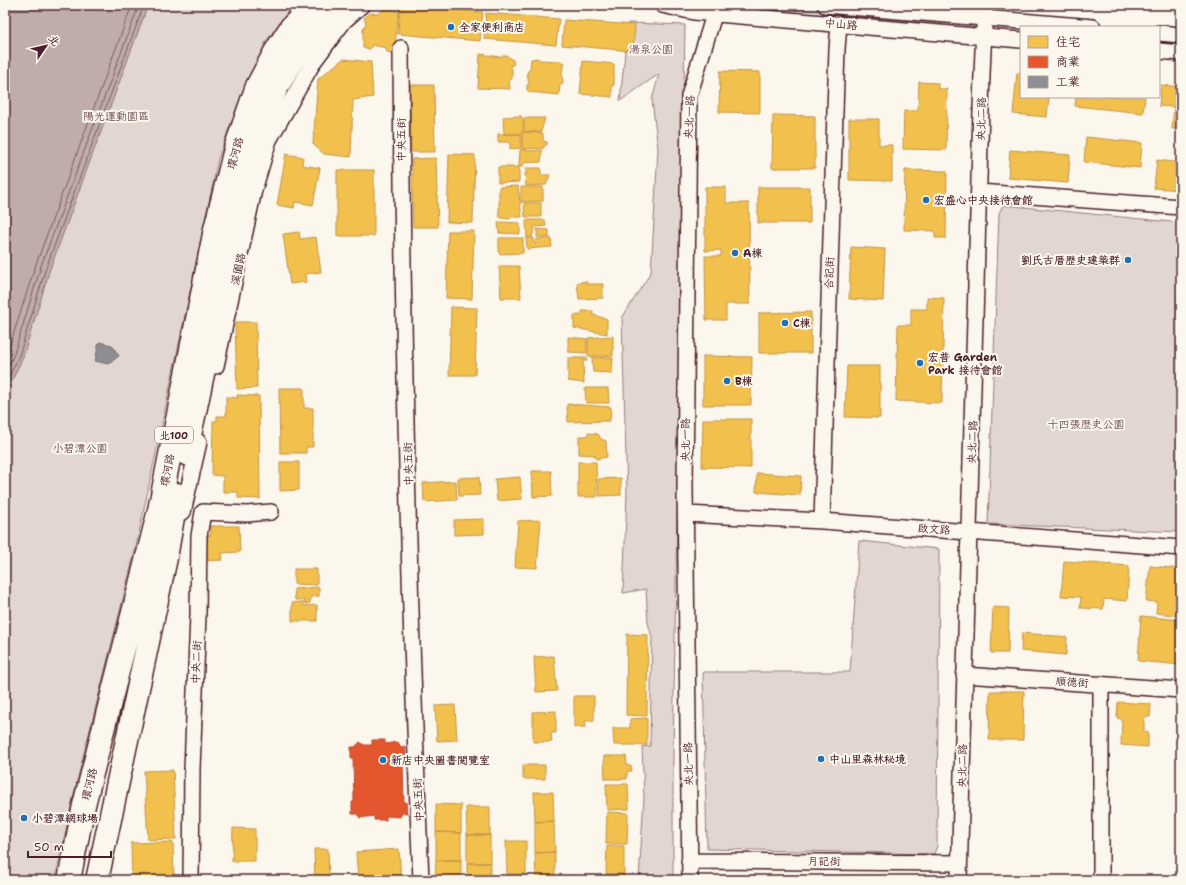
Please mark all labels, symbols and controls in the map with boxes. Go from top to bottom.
street label: 中山路 [824,16,858,33]
place label: 全家便利商店 [459,20,525,35]
marker: 全家便利商店 [446,22,456,32]
north arrow [26,26,66,66]
legend [1020,26,1160,98]
text: 北 [45,32,63,49]
text: 住宅 [1056,34,1080,50]
park label: 湯泉公園 [629,42,673,57]
text: 商業 [1056,54,1080,70]
text: 工業 [1056,74,1080,90]
street label: 央北一路 [681,95,698,139]
street label: 央北二路 [974,97,989,141]
park label: 陽光運動園區 [83,109,149,124]
street label: 中央五街 [394,117,409,162]
street label: 環河路 [224,135,247,171]
place label: 宏盛心中央接待會館 [934,193,1033,208]
marker: 宏盛心中央接待會館 [921,195,931,205]
place label: A棟 [743,246,762,261]
marker: A棟 [730,248,740,258]
street label: 溪園路 [228,251,249,287]
place label: 劉氏古厝歷史建築群 [1021,253,1120,268]
street label: 合記街 [821,255,838,290]
marker: 劉氏古厝歷史建築群 [1123,255,1133,265]
place label: C棟 [793,316,811,331]
marker: C棟 [780,318,790,328]
place label: 宏普 Garden Park 接待會館 [928,350,1002,378]
marker: 宏普 Garden Park 接待會館 [915,358,925,368]
place label: B棟 [735,374,753,389]
marker: B棟 [722,376,732,386]
park label: 十四張歷史公園 [1048,417,1125,432]
street label: 央北一路 [678,418,693,462]
street label: 央北二路 [964,420,981,464]
road number: 北100 [155,427,193,443]
park label: 小碧潭公園 [53,441,108,456]
street label: 中央五街 [401,441,416,486]
street label: 環河路 [157,452,178,488]
street label: 啟文路 [917,521,951,538]
street label: 中央二街 [188,639,205,684]
street label: 順德街 [1055,674,1090,691]
street label: 央北一路 [681,742,696,786]
street label: 央北二路 [955,744,970,788]
place label: 中山里森林秘境 [829,752,906,767]
place label: 新店中央圖書閱覽室 [391,753,490,768]
marker: 中山里森林秘境 [816,754,826,764]
marker: 新店中央圖書閱覽室 [378,755,388,765]
street label: 環河路 [78,766,101,802]
street label: 中央五街 [410,777,427,822]
place label: 小碧潭網球場 [32,811,98,826]
marker: 小碧潭網球場 [19,813,29,823]
scale bar [28,833,111,859]
text: 50 m [34,839,64,855]
street label: 月記街 [808,854,841,869]

